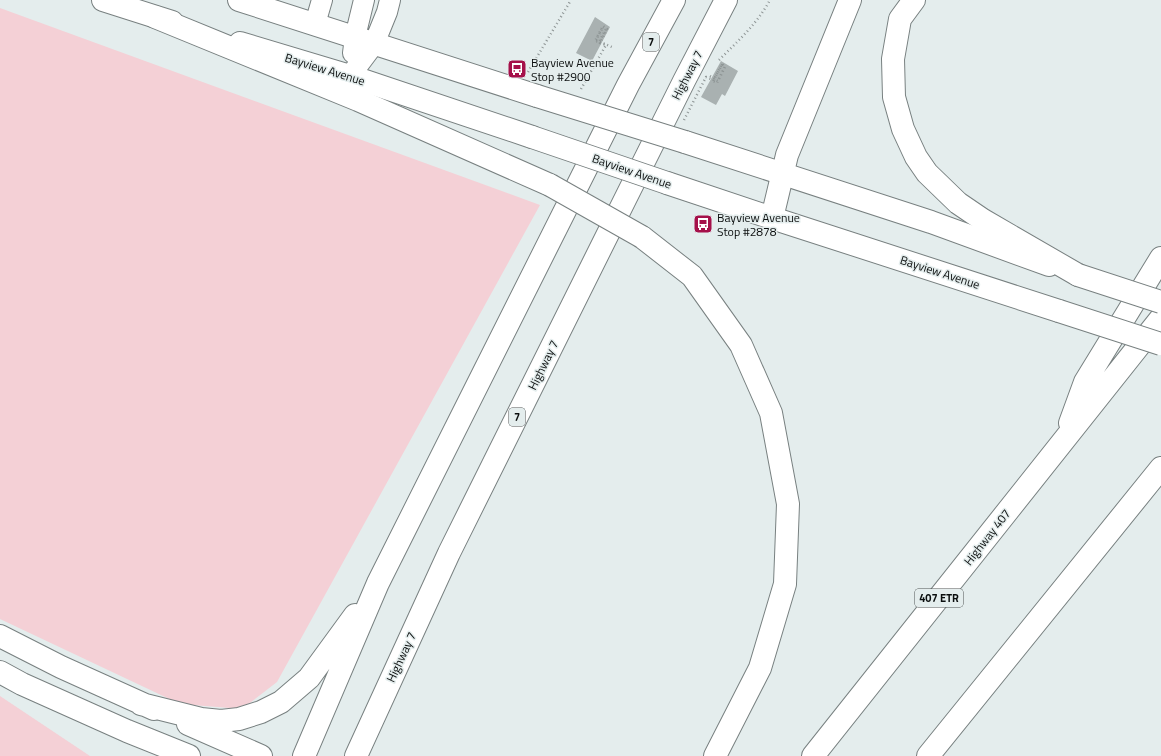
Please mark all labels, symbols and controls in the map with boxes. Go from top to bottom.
road number: 7 [643,33,659,51]
street label: Highway 7 [666,47,708,103]
street label: Bayview Avenue [283,48,367,90]
place label: Bayview Avenue Stop #2900 [531,53,614,86]
bus stop icon: Bayview Avenue Stop #2900 [506,58,528,80]
street label: Bayview Avenue [590,149,674,193]
place label: Bayview Avenue Stop #2878 [717,208,800,241]
bus stop icon: Bayview Avenue Stop #2878 [692,213,714,235]
street label: Bayview Avenue [898,250,982,294]
street label: Highway 7 [523,337,563,393]
road number: 7 [509,408,525,426]
street label: Highway 407 [959,505,1015,569]
road number: 407 ETR [915,589,963,607]
street label: Highway 7 [381,629,421,685]

